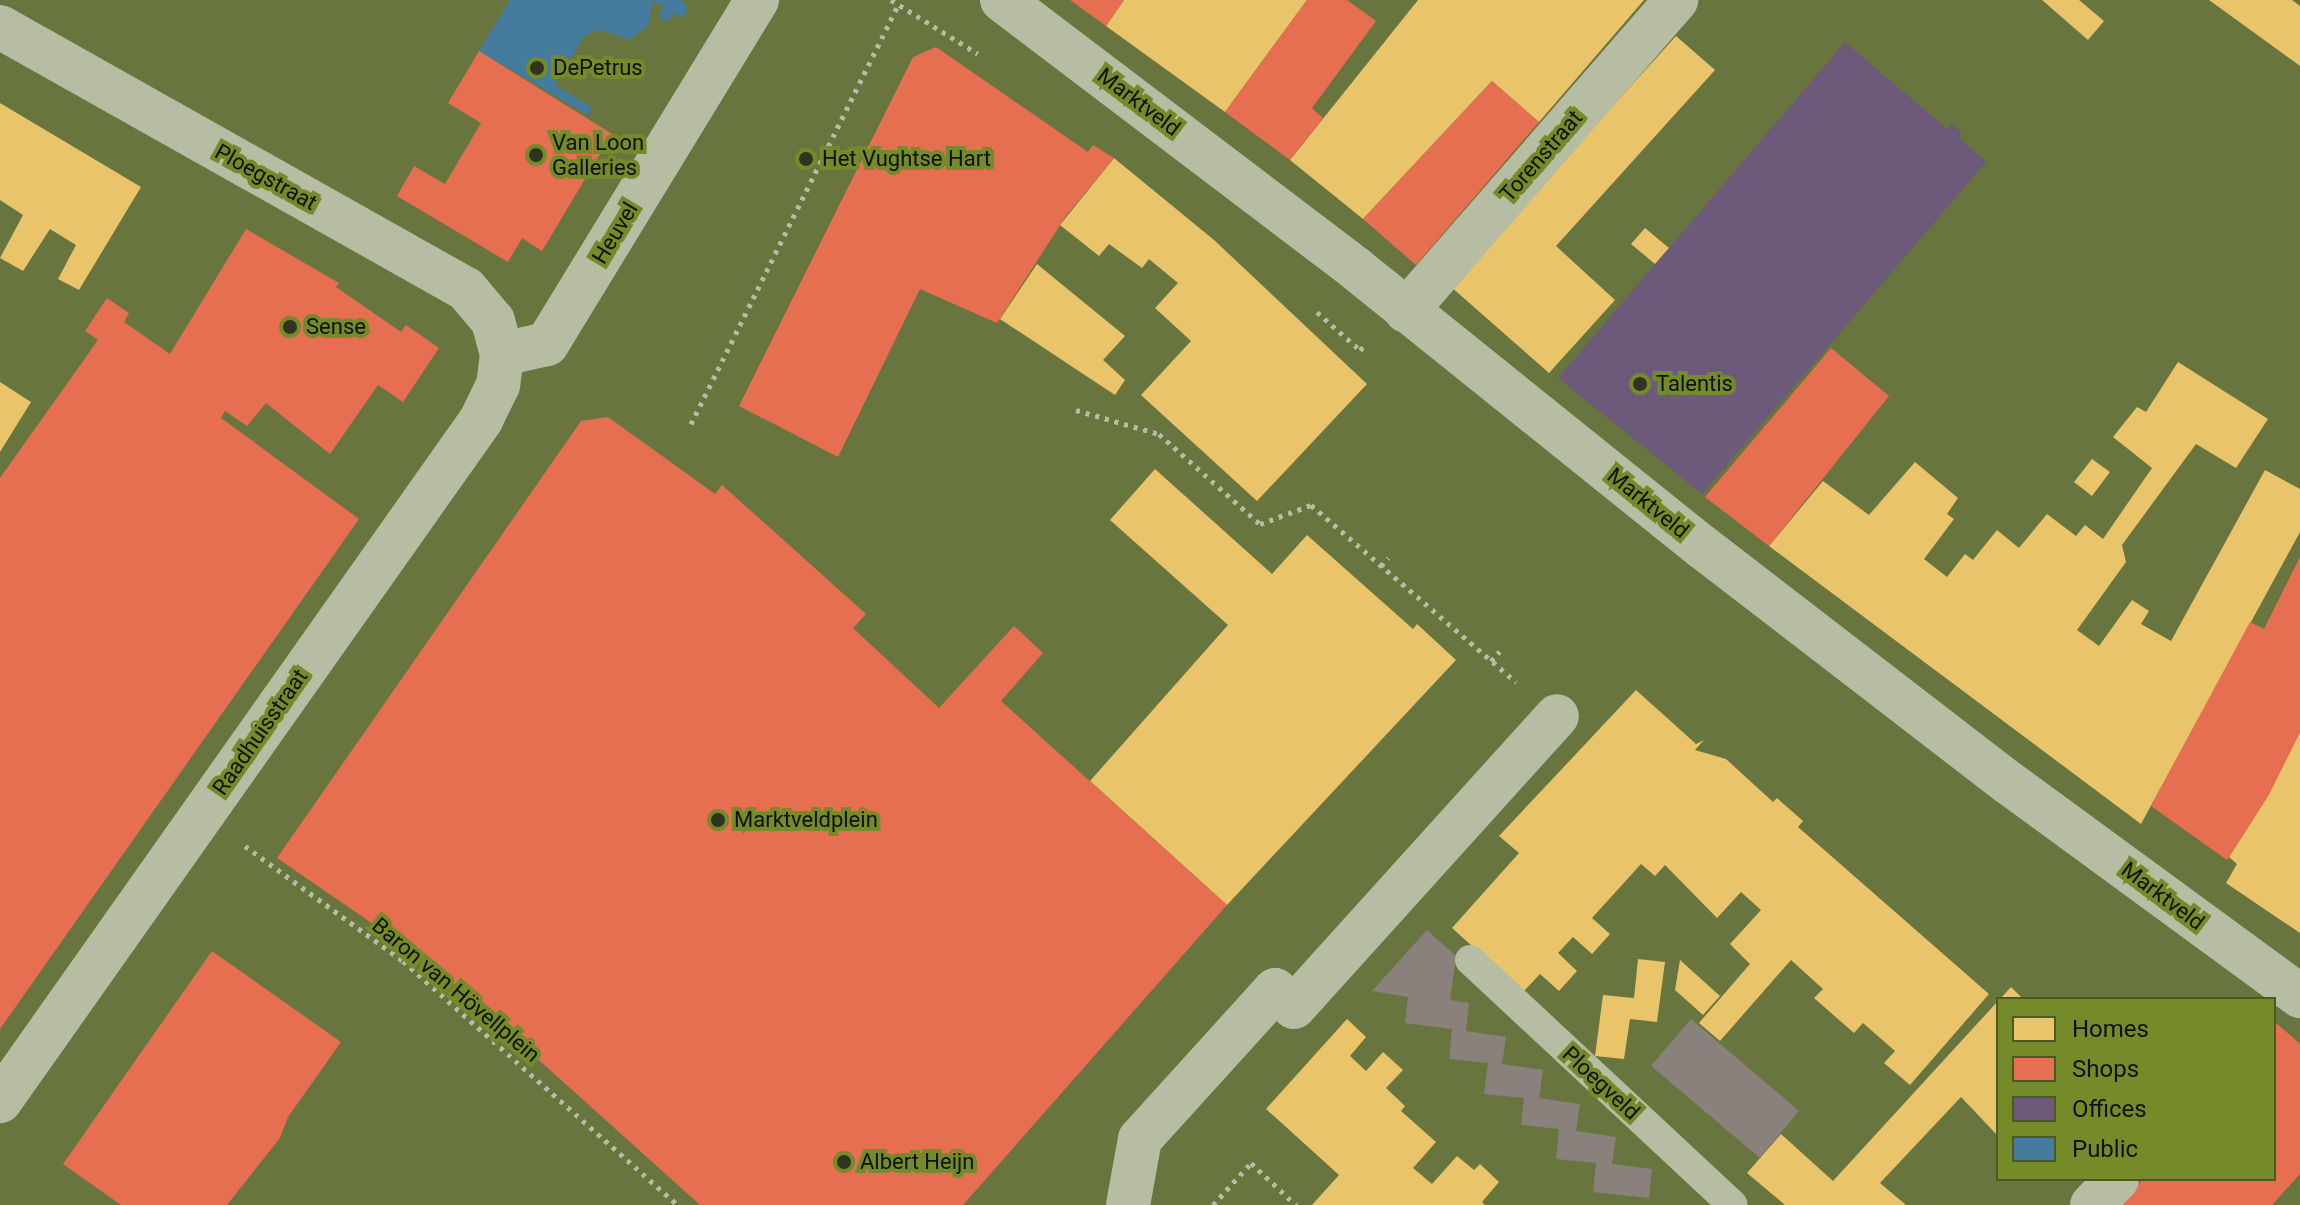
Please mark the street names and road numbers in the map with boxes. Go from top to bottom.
street label: Marktveld [1092,62,1186,142]
street label: Torenstraat [1494,105,1588,207]
street label: Ploegstraat [210,138,322,216]
street label: Heuvel [586,197,644,269]
street label: Marktveld [1602,462,1694,544]
street label: Raadhuisstraat [207,664,313,800]
street label: Marktveld [2116,856,2210,936]
street label: Baron van Hövellplein [367,912,545,1068]
street label: Ploegveld [1557,1041,1645,1125]

